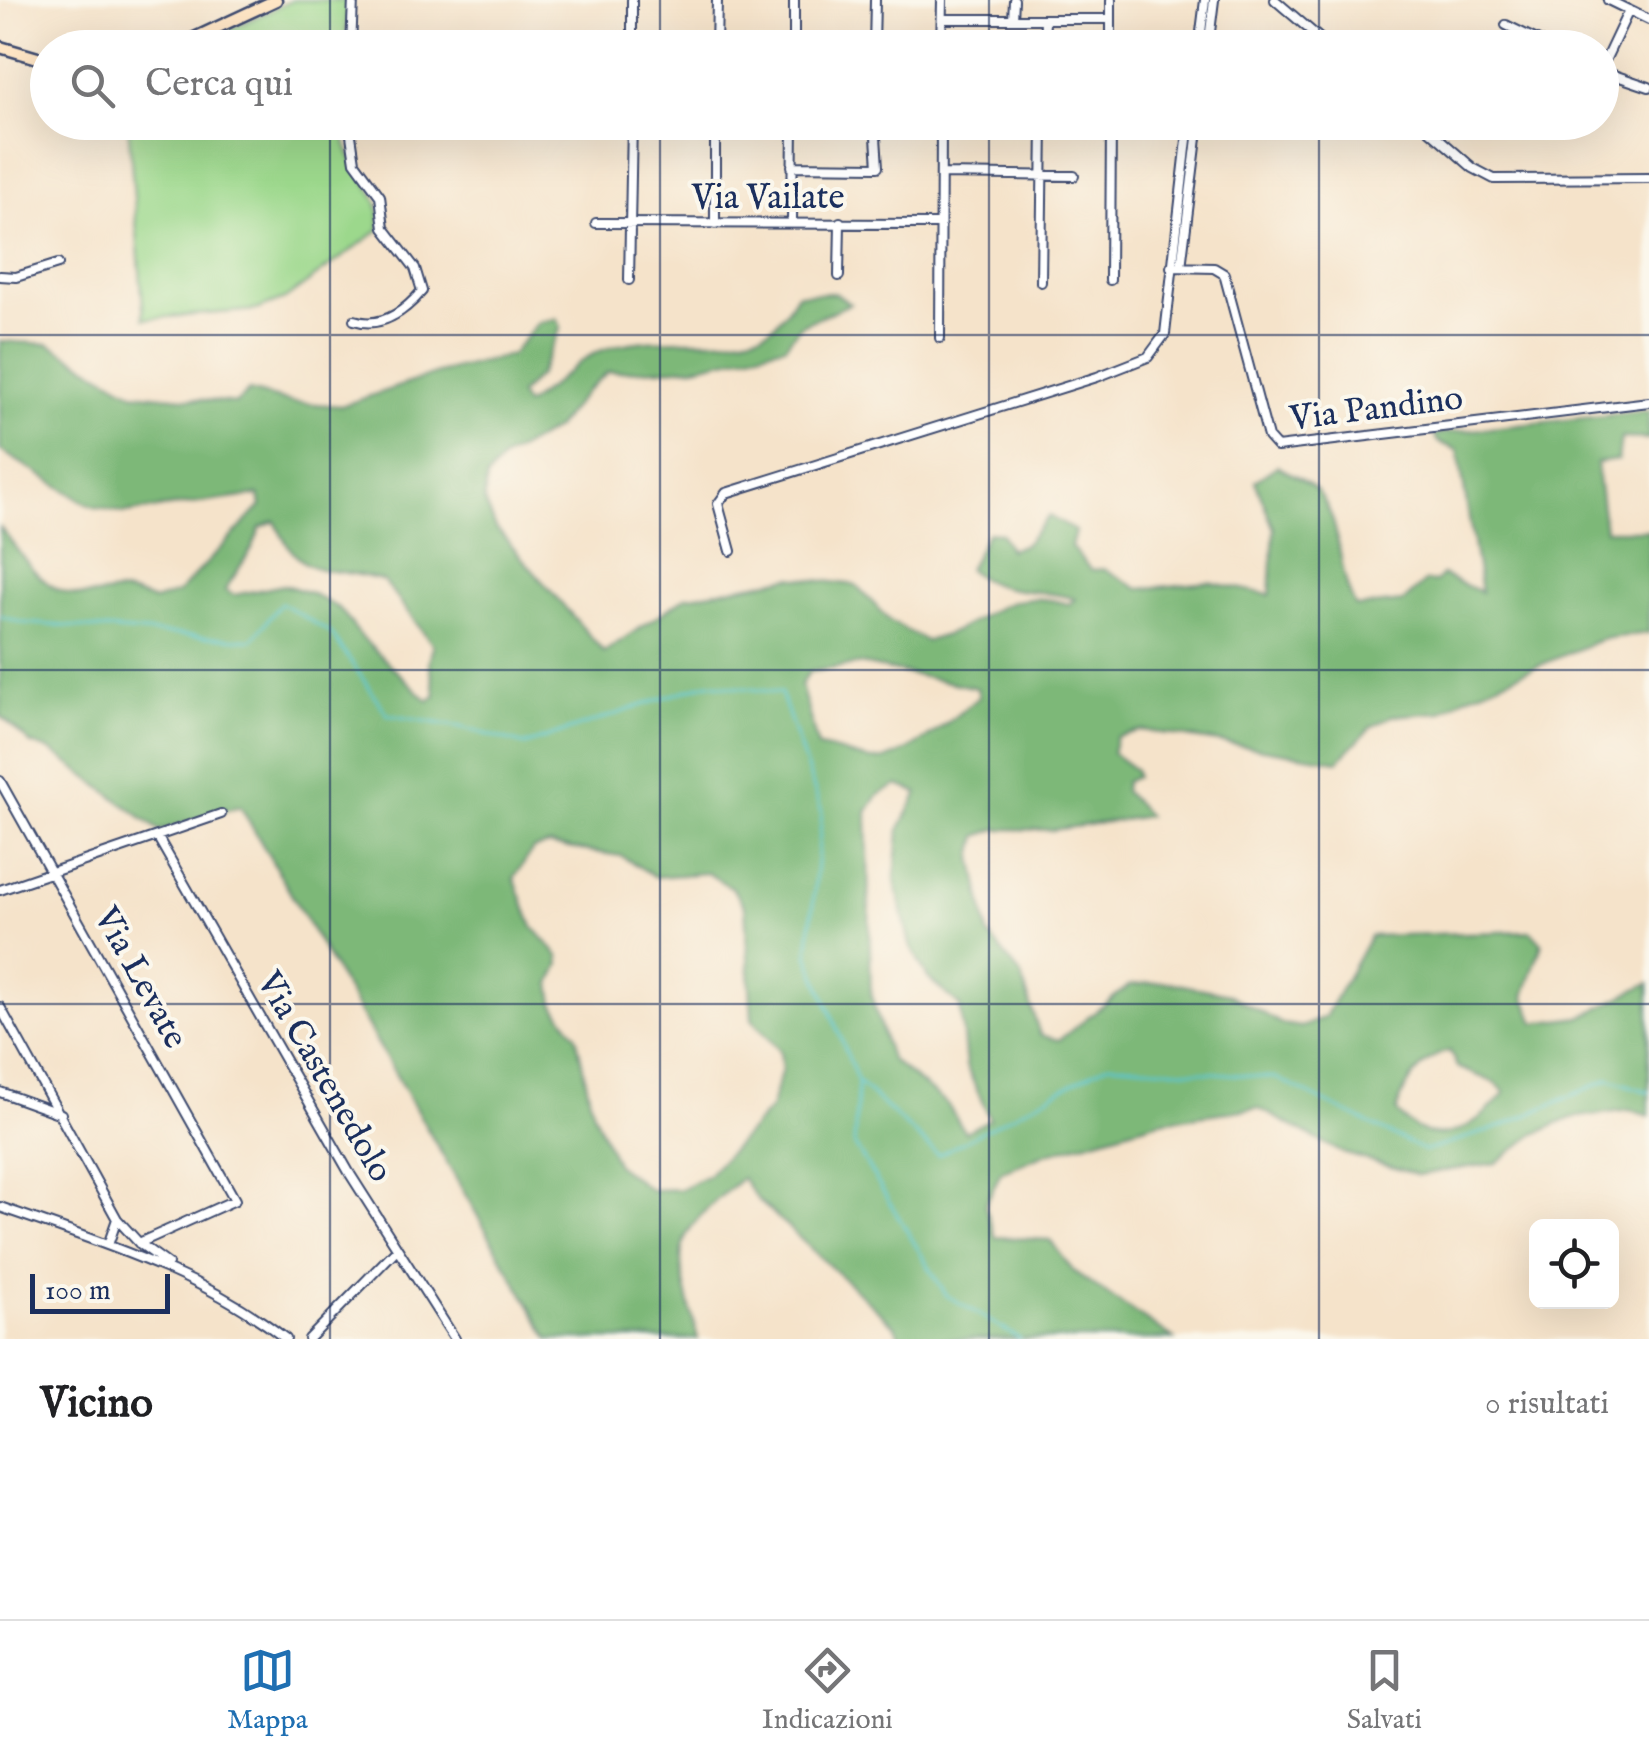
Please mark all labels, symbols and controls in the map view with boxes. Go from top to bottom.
search box [30,30,1619,140]
icon: search [65,58,120,113]
text: Cerca qui [145,61,293,109]
street label: Via Vailate [691,176,844,221]
street label: Via Pandino [1286,377,1466,443]
street label: Via Levate [82,899,197,1057]
street label: Via Castenedolo [245,963,402,1191]
map controls [1529,1219,1619,1309]
button: locate [1529,1219,1619,1309]
scale bar [30,1269,170,1314]
text: 100 m [45,1274,111,1309]
text: Vicino [40,1378,153,1431]
text: 0 risultati [1485,1384,1609,1425]
tab: Mappa [227,1643,308,1738]
tab: Indicazioni [762,1643,893,1738]
tab: Salvati [1347,1643,1422,1738]

